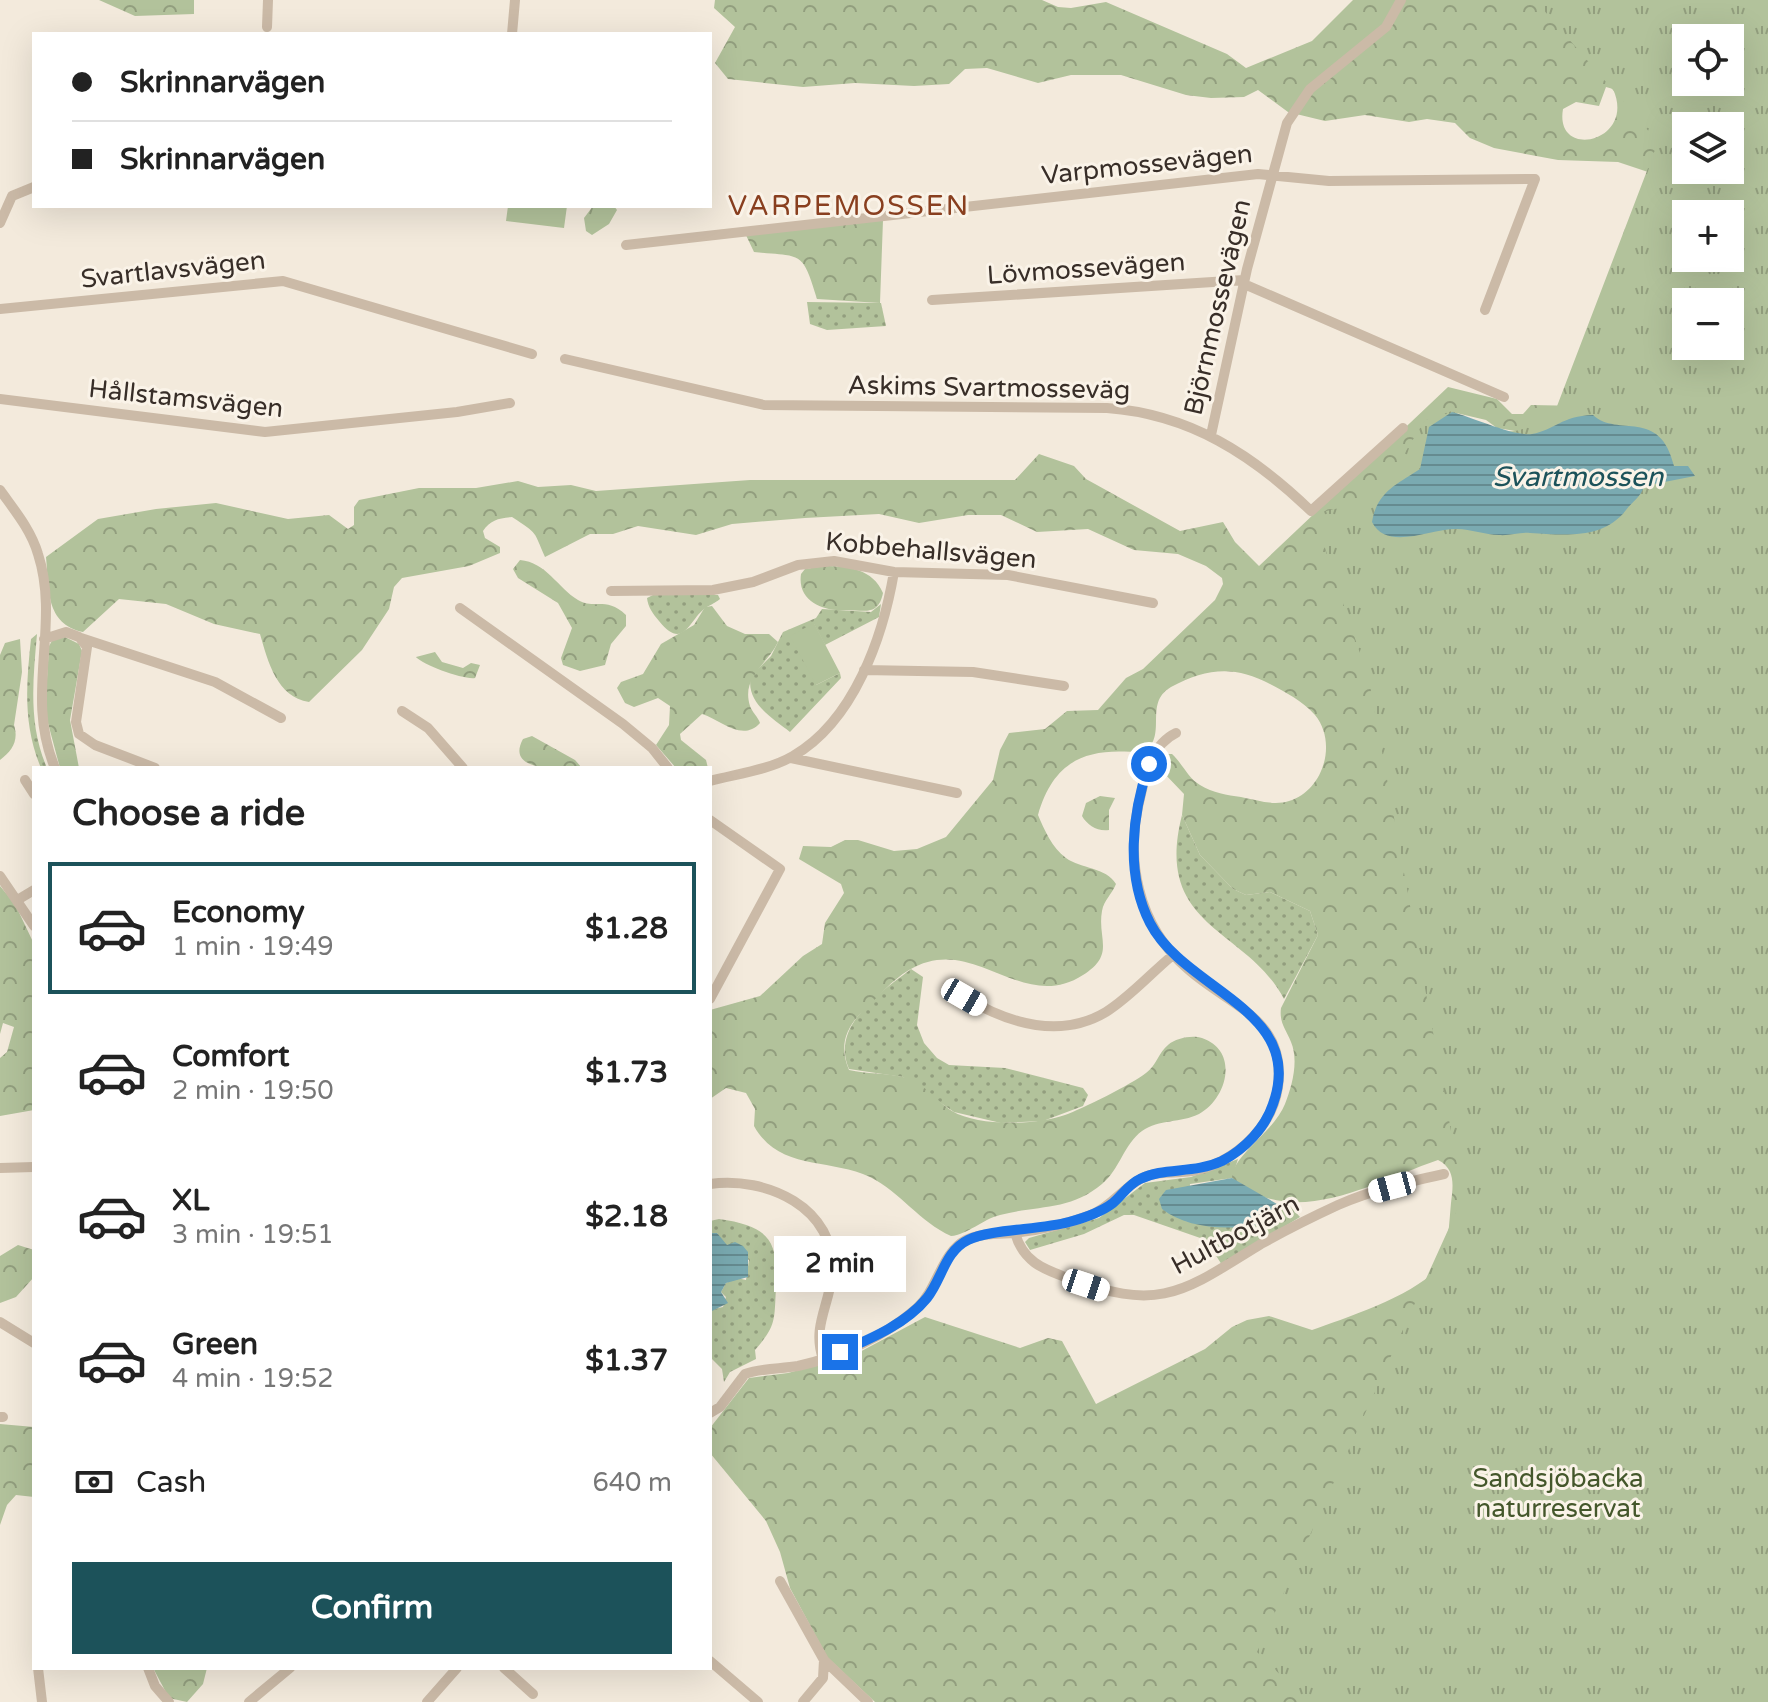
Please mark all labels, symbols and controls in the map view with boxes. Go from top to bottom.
map controls [1672,24,1744,360]
button: locate [1672,24,1744,96]
text: Skrinnarvägen [120,64,325,101]
button: layers [1672,112,1744,184]
street label: Varpmossevägen [1040,138,1254,191]
text: Skrinnarvägen [120,141,325,178]
district label: VARPEMOSSEN [728,189,970,223]
street label: Björnmossevägen [1178,196,1257,418]
button: + [1672,200,1744,272]
street label: Svartlavsvägen [79,244,267,295]
street label: Lövmossevägen [986,246,1186,291]
button: − [1672,288,1744,360]
street label: Askims Svartmosseväg [847,370,1131,405]
street label: Hållstamsvägen [87,373,285,424]
water label: Svartmossen [1493,460,1664,494]
street label: Kobbehallsvägen [824,526,1038,575]
route start [1131,746,1167,782]
text: Choose a ride [72,792,305,835]
icon: car [76,892,148,964]
text: Economy [172,894,305,931]
text: $1.28 [585,910,668,947]
text: 1 min · 19:49 [172,931,334,962]
car [937,975,991,1019]
icon: car [76,1036,148,1108]
text: Comfort [172,1038,290,1075]
text: $1.73 [586,1054,668,1091]
text: 2 min · 19:50 [172,1075,334,1106]
car [1366,1169,1418,1205]
icon: car [76,1180,148,1252]
text: XL [172,1182,209,1219]
street label: Hultbotjärn [1166,1188,1305,1281]
text: $2.18 [585,1198,668,1235]
text: 3 min · 19:51 [172,1219,334,1250]
callout: 2 min [774,1236,906,1292]
text: 2 min [805,1248,875,1279]
car [1059,1266,1113,1304]
icon: car [76,1324,148,1396]
text: Green [172,1326,258,1363]
route end [822,1334,858,1370]
text: $1.37 [585,1342,668,1379]
text: 4 min · 19:52 [172,1363,334,1394]
icon: cash [72,1460,116,1504]
park label: Sandsjöbacka naturreservat [1472,1463,1644,1524]
text: Cash [136,1464,206,1501]
text: 640 m [592,1467,672,1498]
button: Confirm [72,1562,672,1654]

